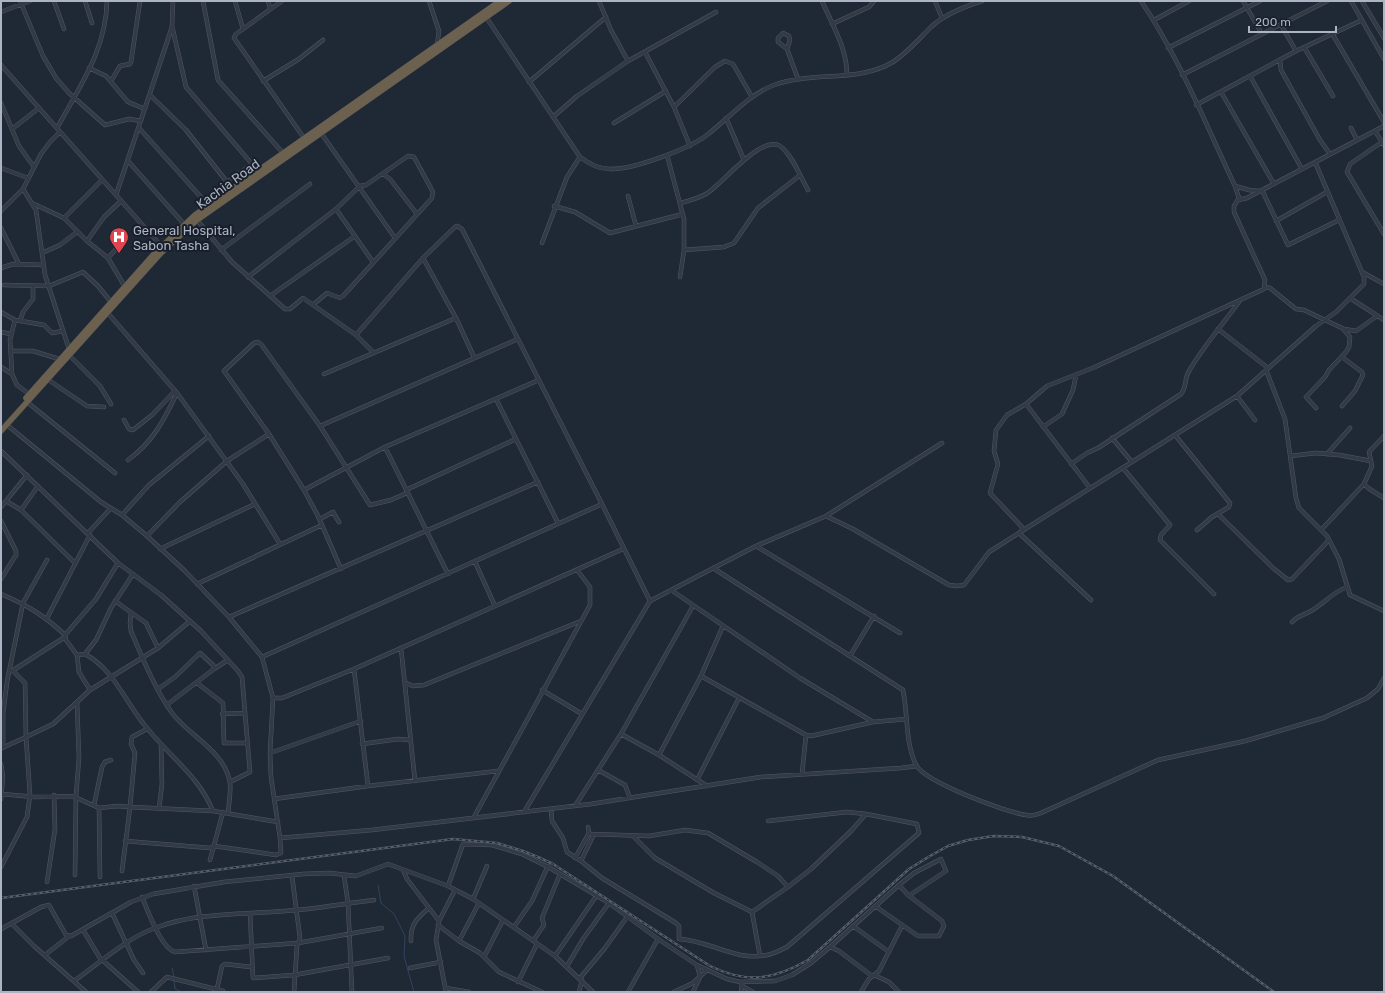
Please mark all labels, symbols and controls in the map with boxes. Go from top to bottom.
scale bar [1249,8,1336,34]
text: 200 m [1255,15,1291,29]
street label: Kachia Road [194,156,262,212]
place label: General Hospital, Sabon Tasha [133,223,236,253]
hospital icon: General Hospital, Sabon Tasha [108,226,130,254]

